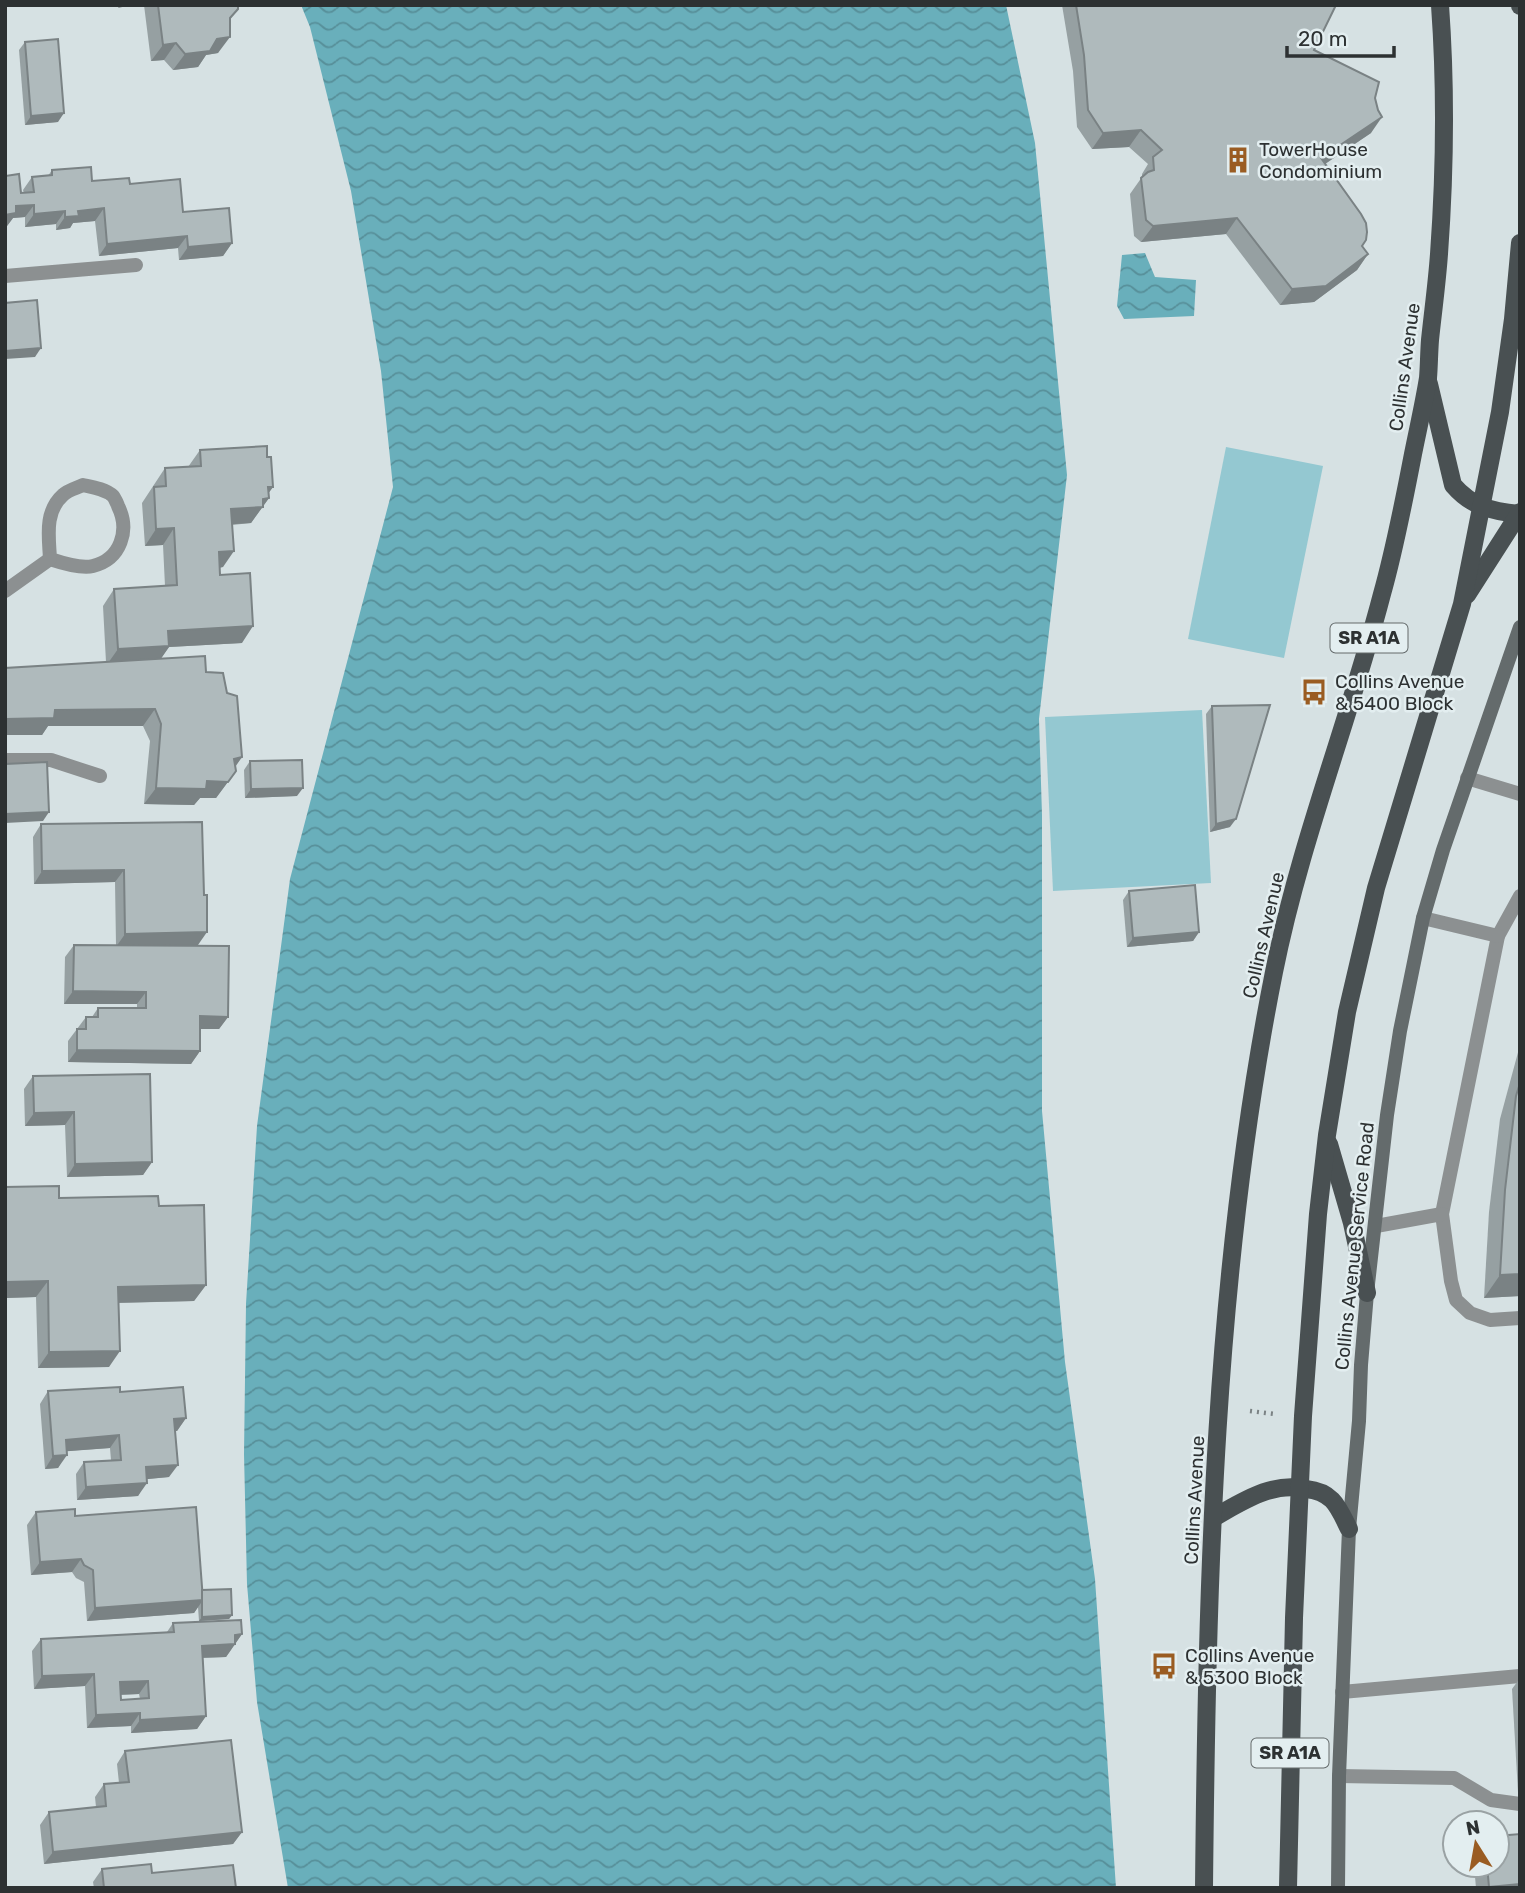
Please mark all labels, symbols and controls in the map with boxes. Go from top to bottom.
scale bar [1287,14,1394,58]
text: 20 m [1298,26,1347,51]
place label: TowerHouse Condominium [1259,138,1382,183]
building icon: TowerHouse Condominium [1223,145,1253,175]
street label: Collins Avenue [1384,301,1425,433]
road number: SR A1A [1330,624,1408,652]
place label: Collins Avenue & 5400 Block [1335,670,1464,715]
bus stop icon: Collins Avenue & 5400 Block [1299,677,1329,707]
street label: Collins Avenue [1238,870,1289,1001]
street label: Collins Avenue Service Road [1330,1121,1379,1371]
street label: Collins Avenue [1180,1435,1209,1565]
place label: Collins Avenue & 5300 Block [1185,1644,1314,1689]
bus stop icon: Collins Avenue & 5300 Block [1149,1651,1179,1681]
road number: SR A1A [1252,1738,1328,1768]
north arrow [1441,1809,1511,1879]
text: N [1464,1815,1482,1840]

